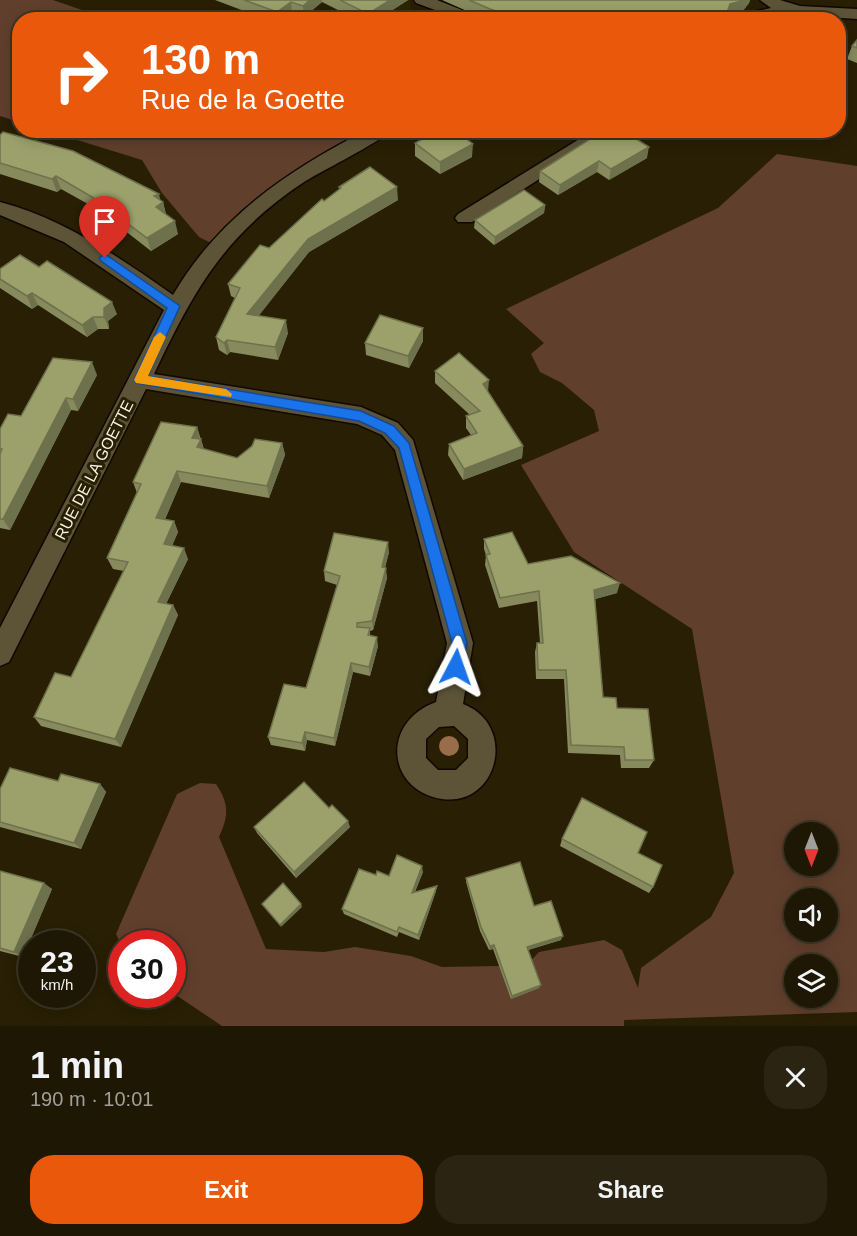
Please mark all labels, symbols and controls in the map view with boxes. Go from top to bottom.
icon: right [42,36,120,114]
text: 130 m [141,36,260,83]
text: Rue de la Goette [141,85,345,115]
pin [79,196,130,258]
icon: arrive [88,205,121,238]
street label: RUE DE LA GOETTE [52,398,136,542]
position arrow [424,635,488,699]
north arrow [784,822,838,876]
map controls [784,822,838,1008]
button: sound [784,888,838,942]
speed limit sign: 30 [108,930,186,1008]
text: 23 [40,945,74,978]
button: layers [784,954,838,1008]
text: km/h [41,976,73,993]
text: 1 min [30,1045,124,1086]
button: close [764,1046,827,1109]
text: 190 m · 10:01 [30,1088,153,1110]
button: Exit [30,1155,423,1224]
button: Share [435,1155,827,1224]

